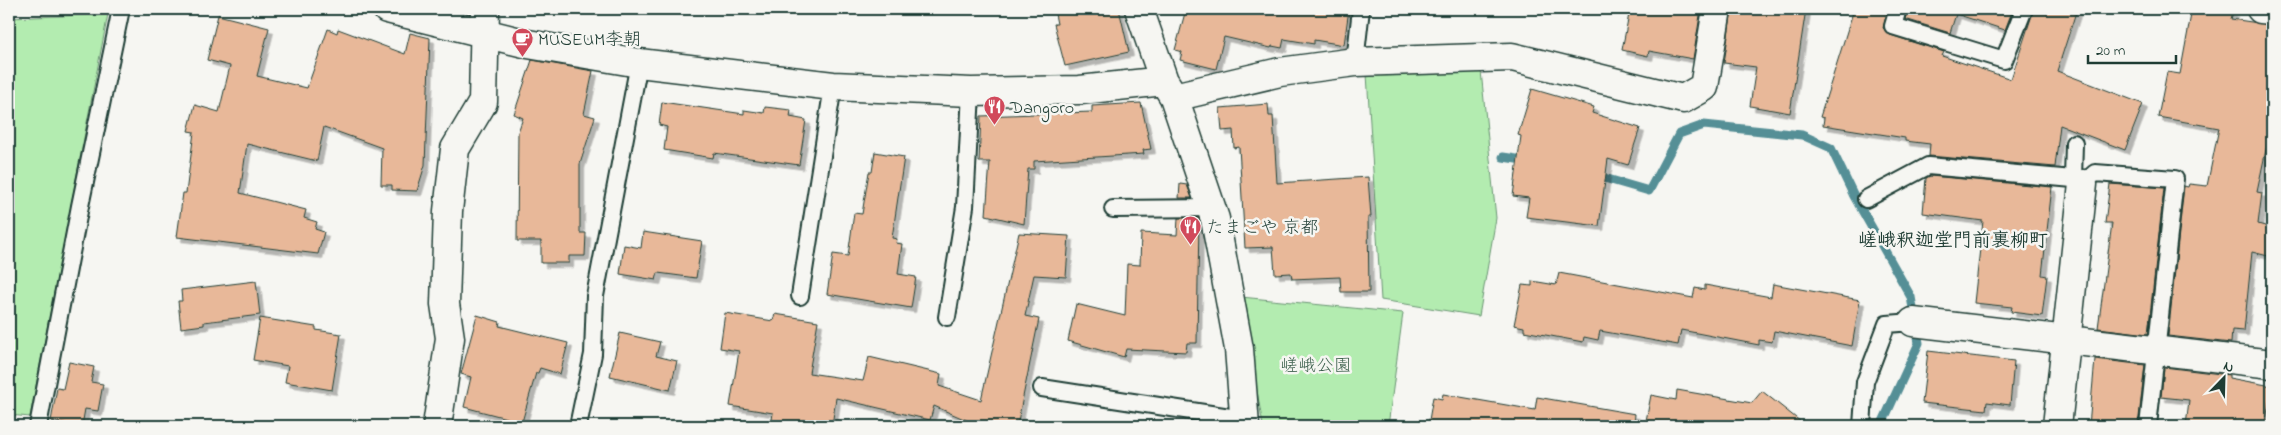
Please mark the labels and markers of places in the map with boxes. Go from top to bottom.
cafe icon: MUSEUM李朝 [510,27,534,58]
place label: MUSEUM李朝 [538,28,641,54]
restaurant icon: Dangoro [982,95,1006,126]
place label: Dangoro [1009,96,1074,123]
restaurant icon: たまごや 京都 [1178,215,1202,246]
place label: たまごや 京都 [1206,216,1319,242]

